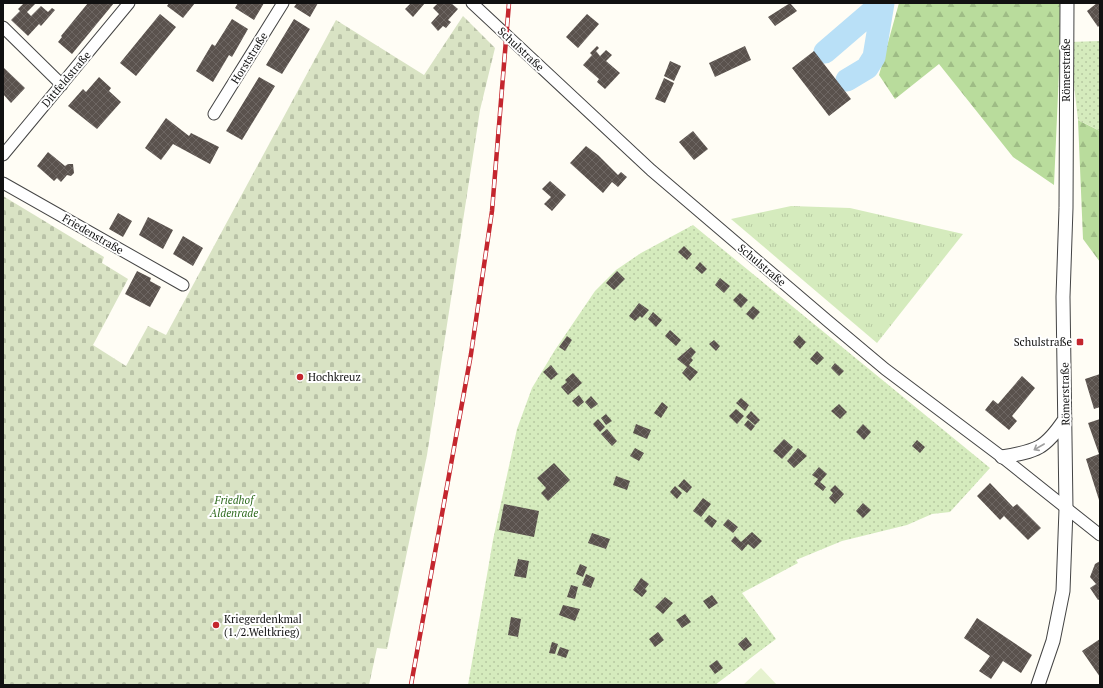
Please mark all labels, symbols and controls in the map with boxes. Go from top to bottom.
street label: Schulstraße [495,24,547,74]
street label: Horststraße [228,29,271,86]
street label: Römerstraße [1059,38,1073,102]
street label: Dittfeldstraße [38,48,94,110]
street label: Friedenstraße [60,211,127,257]
street label: Schulstraße [735,241,789,289]
place label: Schulstraße [1014,335,1072,349]
marker: Schulstraße [1075,337,1085,347]
street label: Römerstraße [1057,362,1073,426]
place label: Hochkreuz [308,370,361,384]
marker: Hochkreuz [295,372,305,382]
one-way arrow [1033,444,1045,452]
park label: Friedhof Aldenrade [209,493,258,520]
place label: Kriegerdenkmal (1./2.Weltkrieg) [224,612,302,639]
marker: Kriegerdenkmal (1./2.Weltkrieg) [211,620,221,630]

